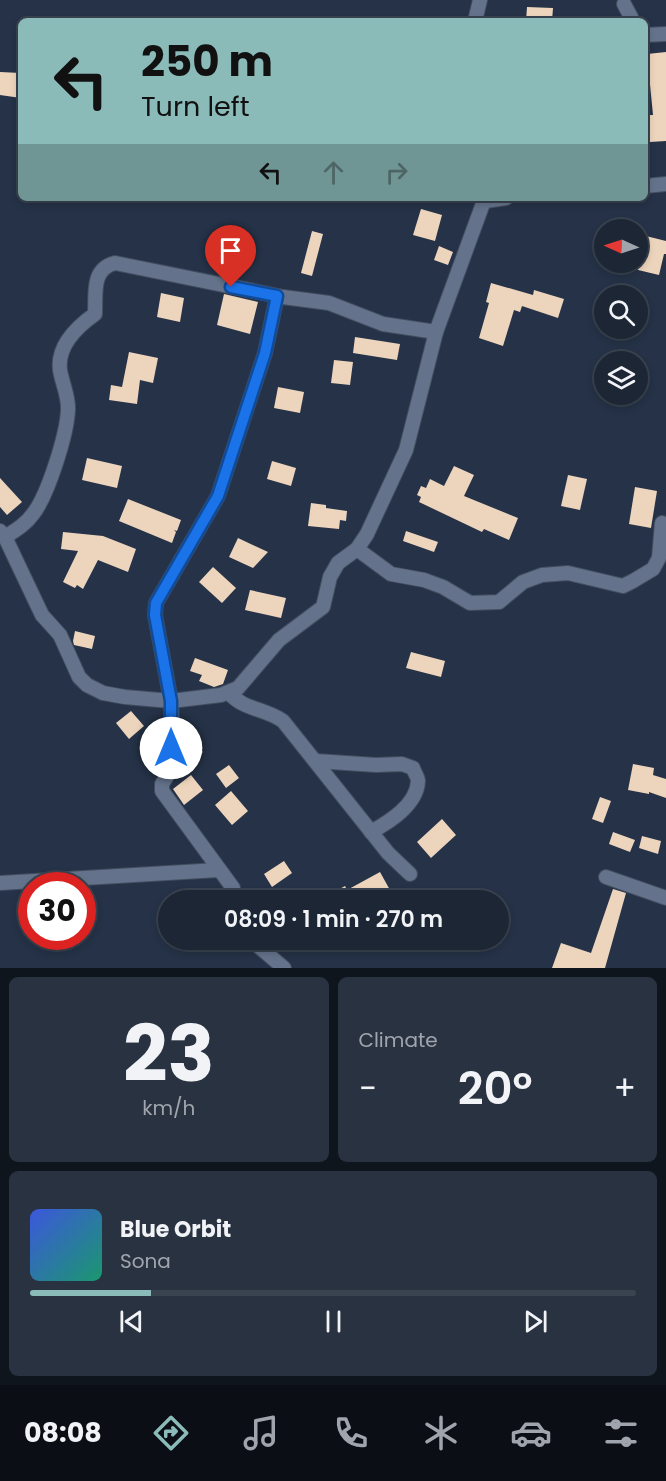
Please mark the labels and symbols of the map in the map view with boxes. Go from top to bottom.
north arrow [594,219,648,273]
pin [205,225,256,287]
position arrow [139,716,203,780]
speed limit sign: 30 [18,872,96,950]

